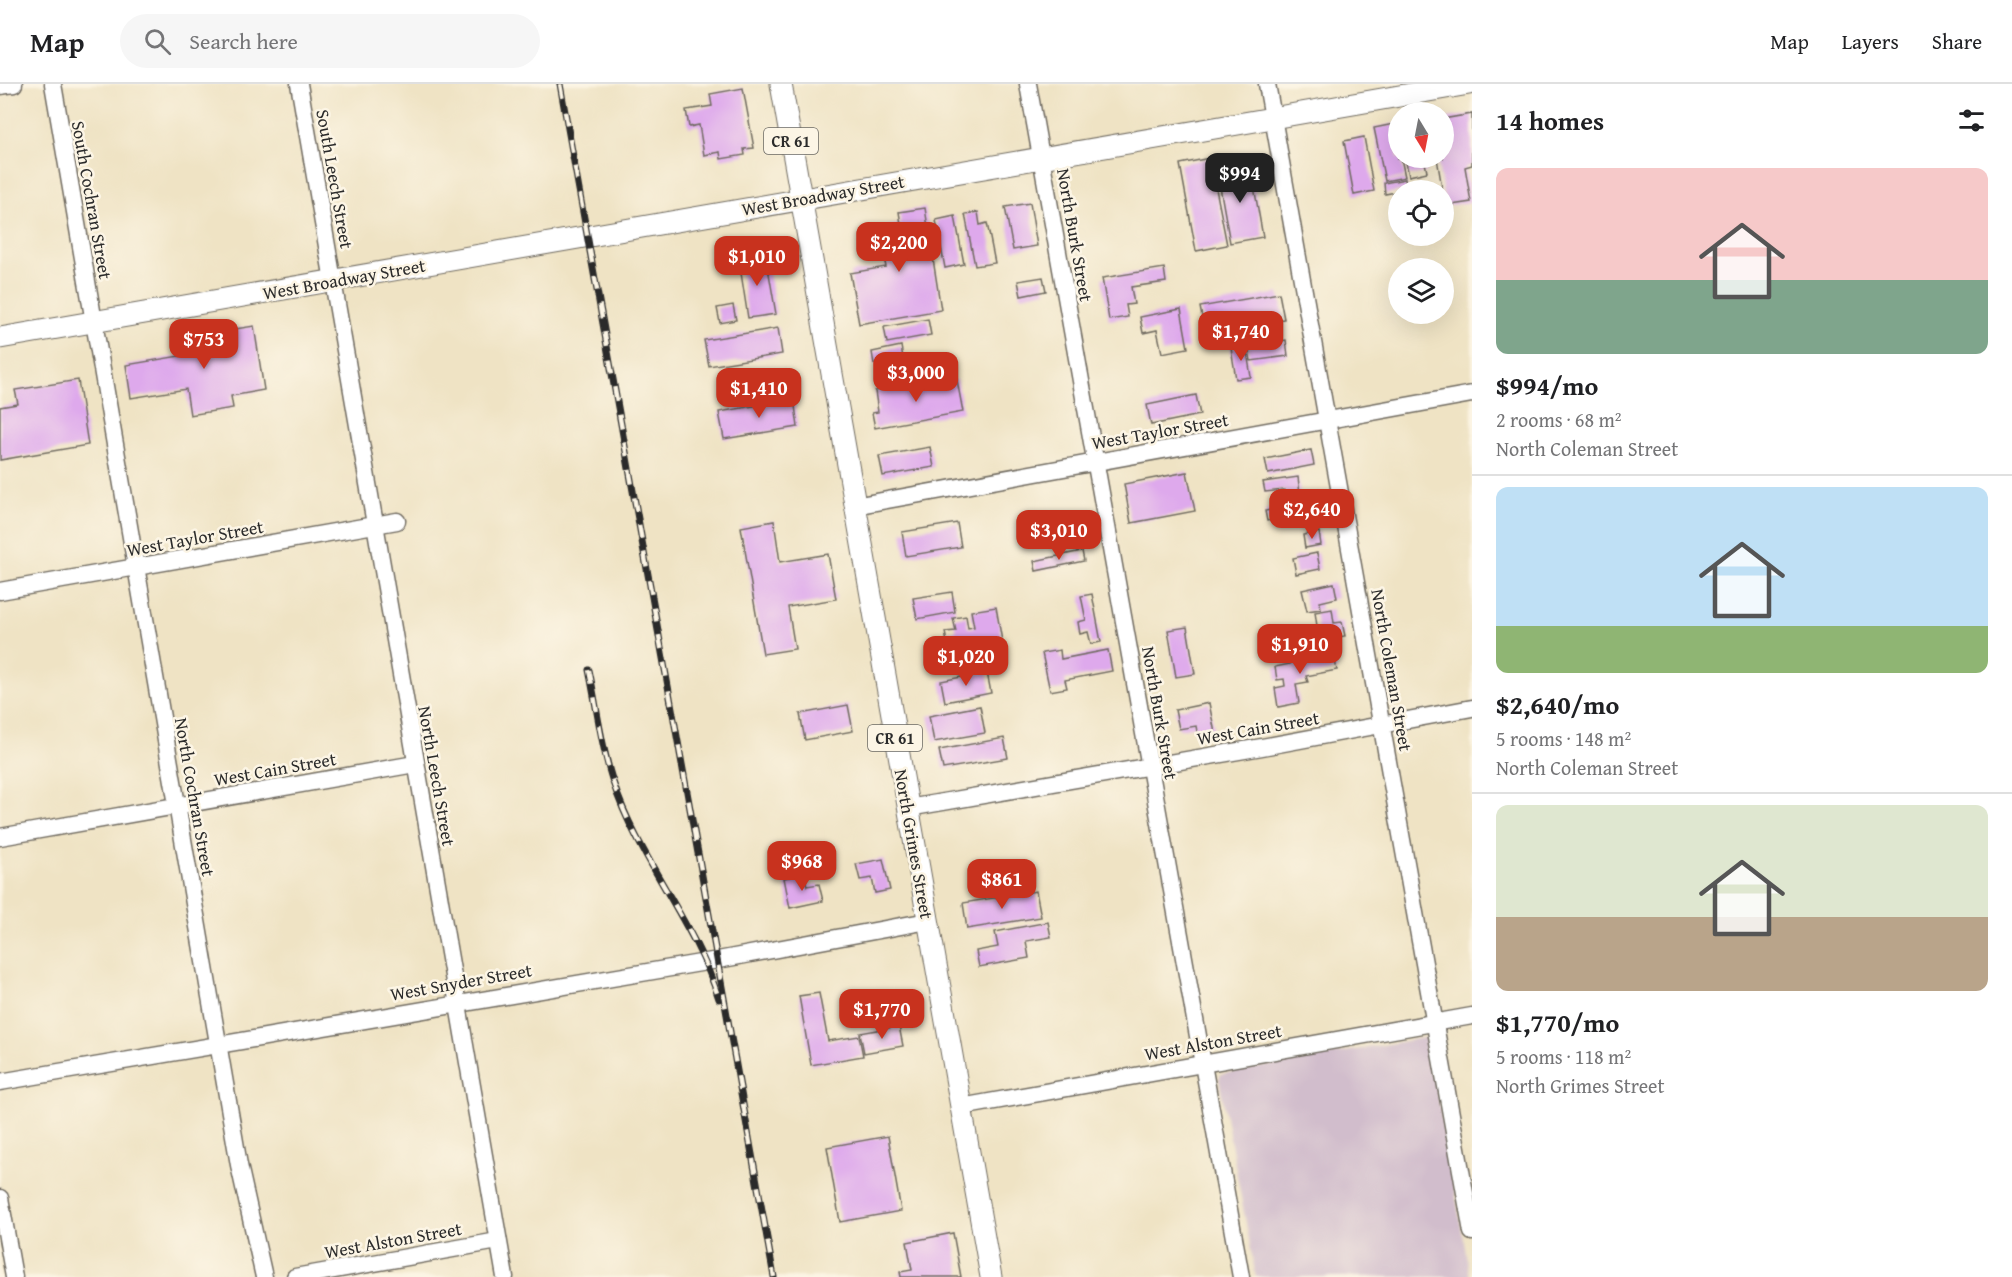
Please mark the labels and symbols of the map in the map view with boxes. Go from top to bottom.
north arrow [1388,102,1454,168]
street label: South Leech Street [309,107,361,251]
street label: South Cochran Street [65,119,119,282]
road number: CR 61 [764,128,818,154]
pin: $994 [1204,153,1276,204]
street label: North Burk Street [1050,166,1100,304]
street label: West Broadway Street [740,167,907,223]
pin: $2,200 [850,222,948,273]
pin: $1,010 [708,236,806,287]
street label: West Broadway Street [261,251,428,307]
pin: $1,740 [1192,311,1290,362]
pin: $753 [168,319,240,370]
pin: $3,000 [867,352,965,403]
pin: $1,410 [710,368,808,419]
street label: West Taylor Street [1089,406,1231,456]
pin: $2,640 [1263,489,1361,540]
pin: $3,010 [1010,510,1108,561]
street label: West Taylor Street [124,513,266,563]
street label: North Coleman Street [1364,587,1420,754]
pin: $1,910 [1251,624,1349,675]
pin: $1,020 [917,636,1015,687]
street label: North Burk Street [1135,644,1185,782]
street label: North Leech Street [411,704,463,849]
street label: West Cain Street [1195,704,1322,752]
street label: North Cochran Street [168,715,222,879]
road number: CR 61 [868,725,922,751]
street label: West Cain Street [212,745,339,793]
street label: North Grimes Street [888,767,941,922]
pin: $968 [766,841,838,892]
pin: $861 [966,859,1038,910]
street label: West Snyder Street [388,956,535,1008]
pin: $1,770 [833,989,931,1040]
street label: West Alston Street [1142,1017,1284,1067]
street label: West Alston Street [322,1215,464,1265]

